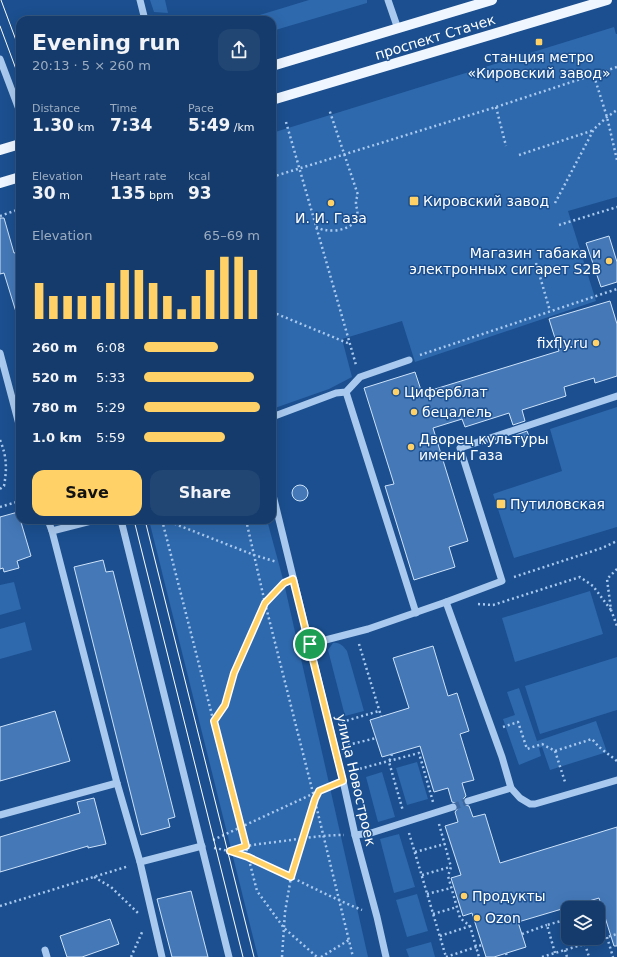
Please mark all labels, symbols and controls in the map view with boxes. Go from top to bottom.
street label: проспект Стачек [373,11,497,63]
button: share [218,29,260,71]
text: Evening run [32,30,181,55]
marker: станция метро «Кировский завод» [534,37,544,47]
place label: станция метро «Кировский завод» [467,49,611,81]
text: 20:13 · 5 × 260 m [32,58,151,73]
text: Distance [32,102,80,115]
text: Time [110,102,137,115]
text: Pace [188,102,214,115]
text: 1.30 [32,115,74,135]
text: 7:34 [110,115,152,135]
text: 5:49 [188,115,230,135]
text: km [74,121,95,134]
text: /km [230,121,255,134]
text: Elevation [32,170,83,183]
text: Heart rate [110,170,166,183]
text: kcal [188,170,210,183]
text: 30 [32,183,56,203]
text: 135 [110,183,146,203]
text: 93 [188,183,212,203]
text: m [56,189,70,202]
text: bpm [146,189,174,202]
place label: Кировский завод [423,193,549,209]
marker: Кировский завод [408,195,420,207]
marker: И. И. Газа [326,198,336,208]
place label: И. И. Газа [295,210,367,226]
text: Elevation [32,228,92,243]
text: 65–69 m [204,228,260,243]
place label: Магазин табака и электронных сигарет S2B [409,245,601,277]
marker: Магазин табака и электронных сигарет S2B [604,256,614,266]
place label: fixfly.ru [537,335,588,351]
marker: fixfly.ru [591,338,601,348]
text: 260 m [32,340,77,355]
text: 6:08 [96,340,125,355]
text: 520 m [32,370,77,385]
text: 5:33 [96,370,125,385]
place label: Циферблат [404,384,488,400]
marker: Циферблат [391,387,401,397]
text: 780 m [32,400,77,415]
text: 5:29 [96,400,125,415]
place label: бецалель [422,404,492,420]
marker: бецалель [409,407,419,417]
text: 1.0 km [32,430,82,445]
text: 5:59 [96,430,125,445]
place label: Дворец культуры имени Газа [419,431,549,463]
marker: Дворец культуры имени Газа [406,442,416,452]
button: Save [32,470,142,516]
button: Share [150,470,260,516]
place label: Путиловская [510,496,605,512]
marker: Путиловская [495,498,507,510]
pin [293,627,327,661]
icon: arrive [299,633,321,655]
street label: улица Новостроек [333,712,379,848]
place label: Продукты [472,888,546,904]
marker: Продукты [459,891,469,901]
map controls [561,901,605,945]
button: layers [561,901,605,945]
place label: Ozon [485,910,521,926]
marker: Ozon [472,913,482,923]

